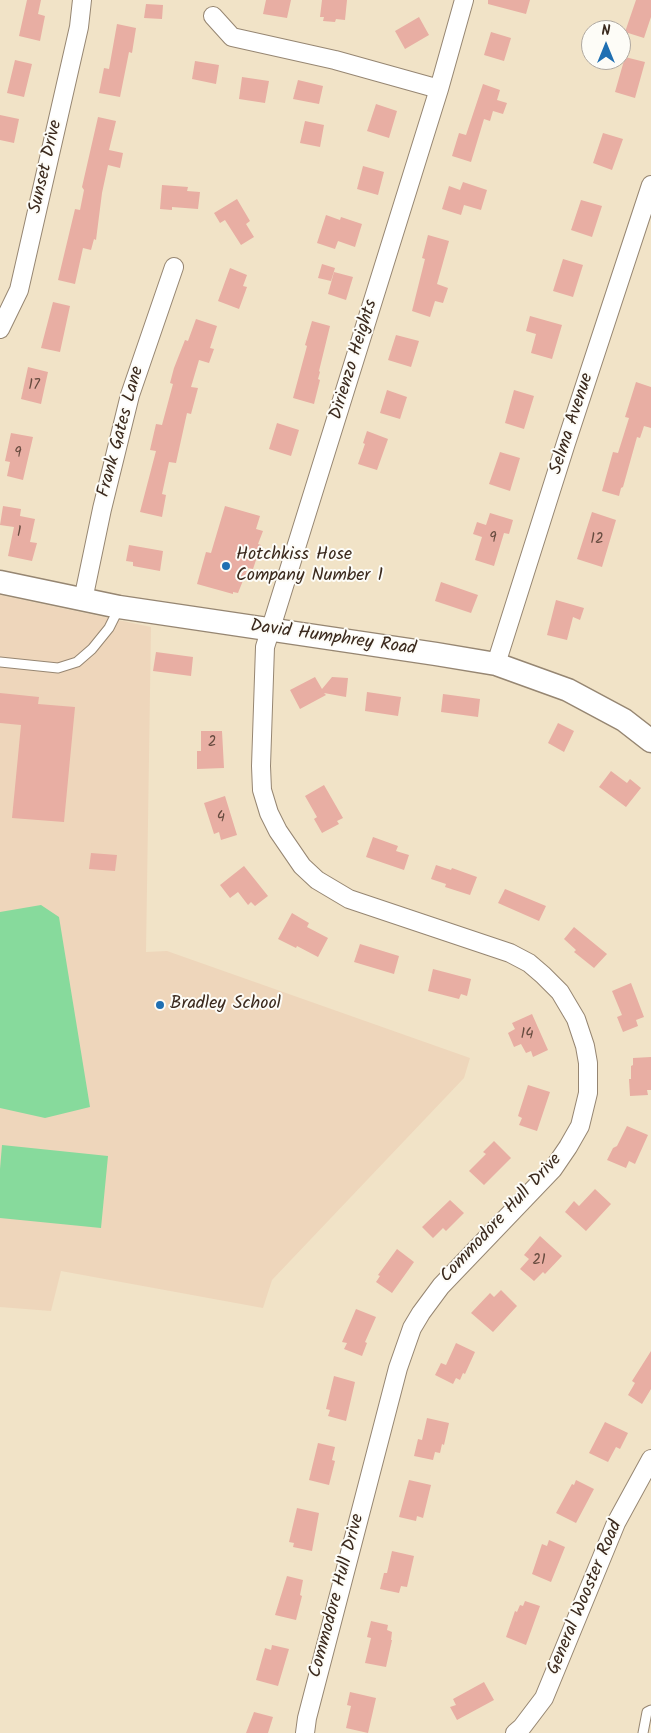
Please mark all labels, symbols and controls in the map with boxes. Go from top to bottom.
north arrow [581,20,631,70]
text: N [602,20,610,42]
street label: Sunset Drive [26,118,68,216]
street label: Dirienzo Heights [326,297,384,423]
street label: Frank Gates Lane [94,364,150,500]
street label: Selma Avenue [546,371,600,477]
house number: 17 [28,377,40,395]
house number: 9 [14,445,22,463]
house number: 1 [17,524,21,542]
house number: 9 [489,530,497,548]
house number: 12 [590,531,604,549]
place label: Hotchkiss Hose Company Number 1 [236,545,383,588]
marker: Hotchkiss Hose Company Number 1 [220,560,232,572]
street label: David Humphrey Road [249,617,417,661]
house number: 2 [208,734,216,752]
house number: 4 [217,809,225,827]
place label: Bradley School [170,994,281,1016]
marker: Bradley School [154,999,166,1011]
house number: 14 [521,1026,533,1044]
street label: Commodore Hull Drive [437,1150,567,1288]
house number: 21 [532,1252,546,1270]
street label: Commodore Hull Drive [306,1512,370,1680]
street label: General Wooster Road [544,1518,628,1678]

